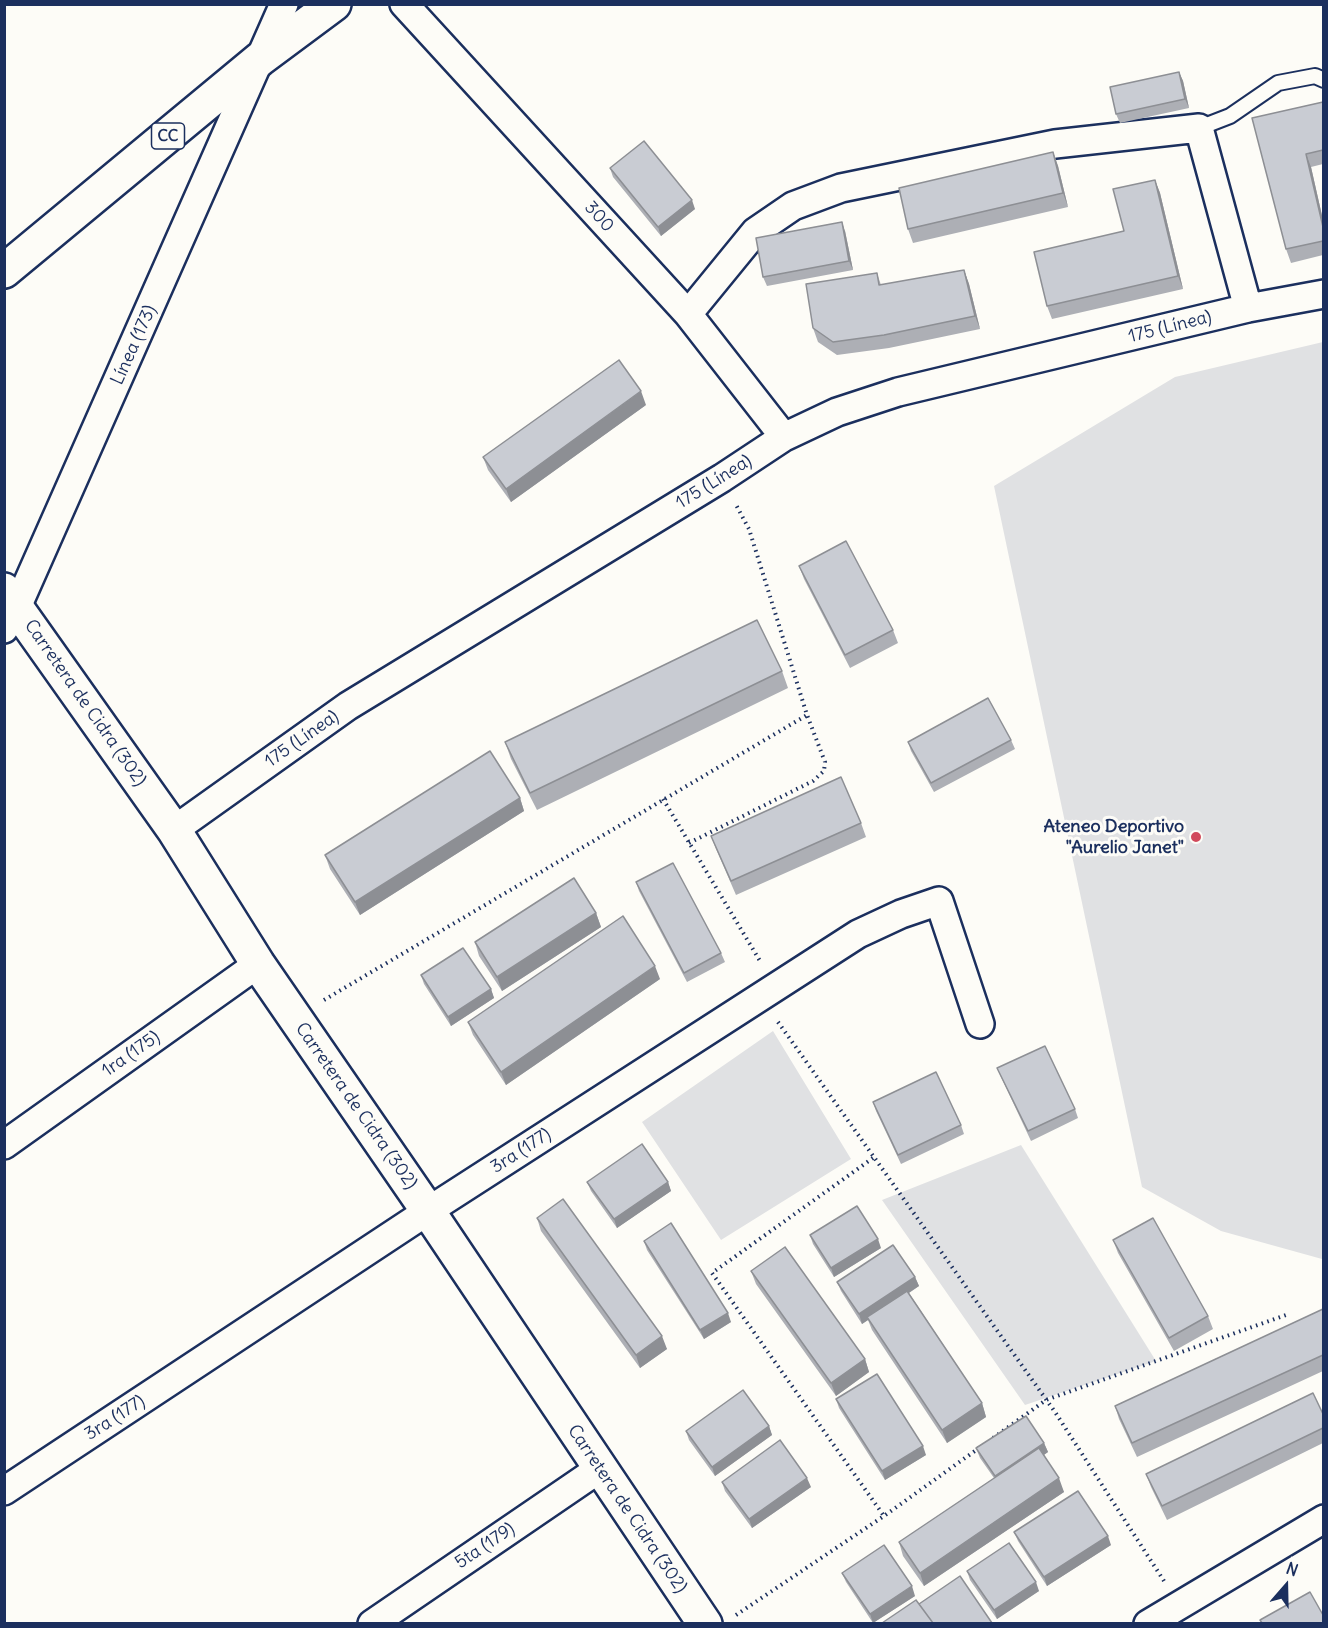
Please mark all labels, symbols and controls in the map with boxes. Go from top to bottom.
road number: CC [152,123,184,149]
street label: 300 [580,197,618,237]
street label: Línea (173) [107,302,161,388]
street label: 175 (Línea) [1126,306,1214,348]
street label: 175 (Línea) [672,450,756,514]
street label: Carretera de Cidra (302) [19,616,151,790]
street label: 175 (Línea) [261,706,343,772]
place label: Ateneo Deportivo "Aurelio Janet" [1043,816,1184,858]
marker: Ateneo Deportivo "Aurelio Janet" [1189,830,1203,844]
street label: Carretera de Cidra (302) [290,1019,422,1193]
street label: 1ra (175) [98,1026,164,1082]
street label: 3ra (177) [487,1124,555,1178]
street label: 3ra (177) [81,1391,149,1445]
street label: Carretera de Cidra (302) [563,1421,691,1597]
street label: 5ta (179) [451,1518,519,1574]
north arrow [1256,1556,1316,1616]
text: N [1284,1558,1301,1580]

